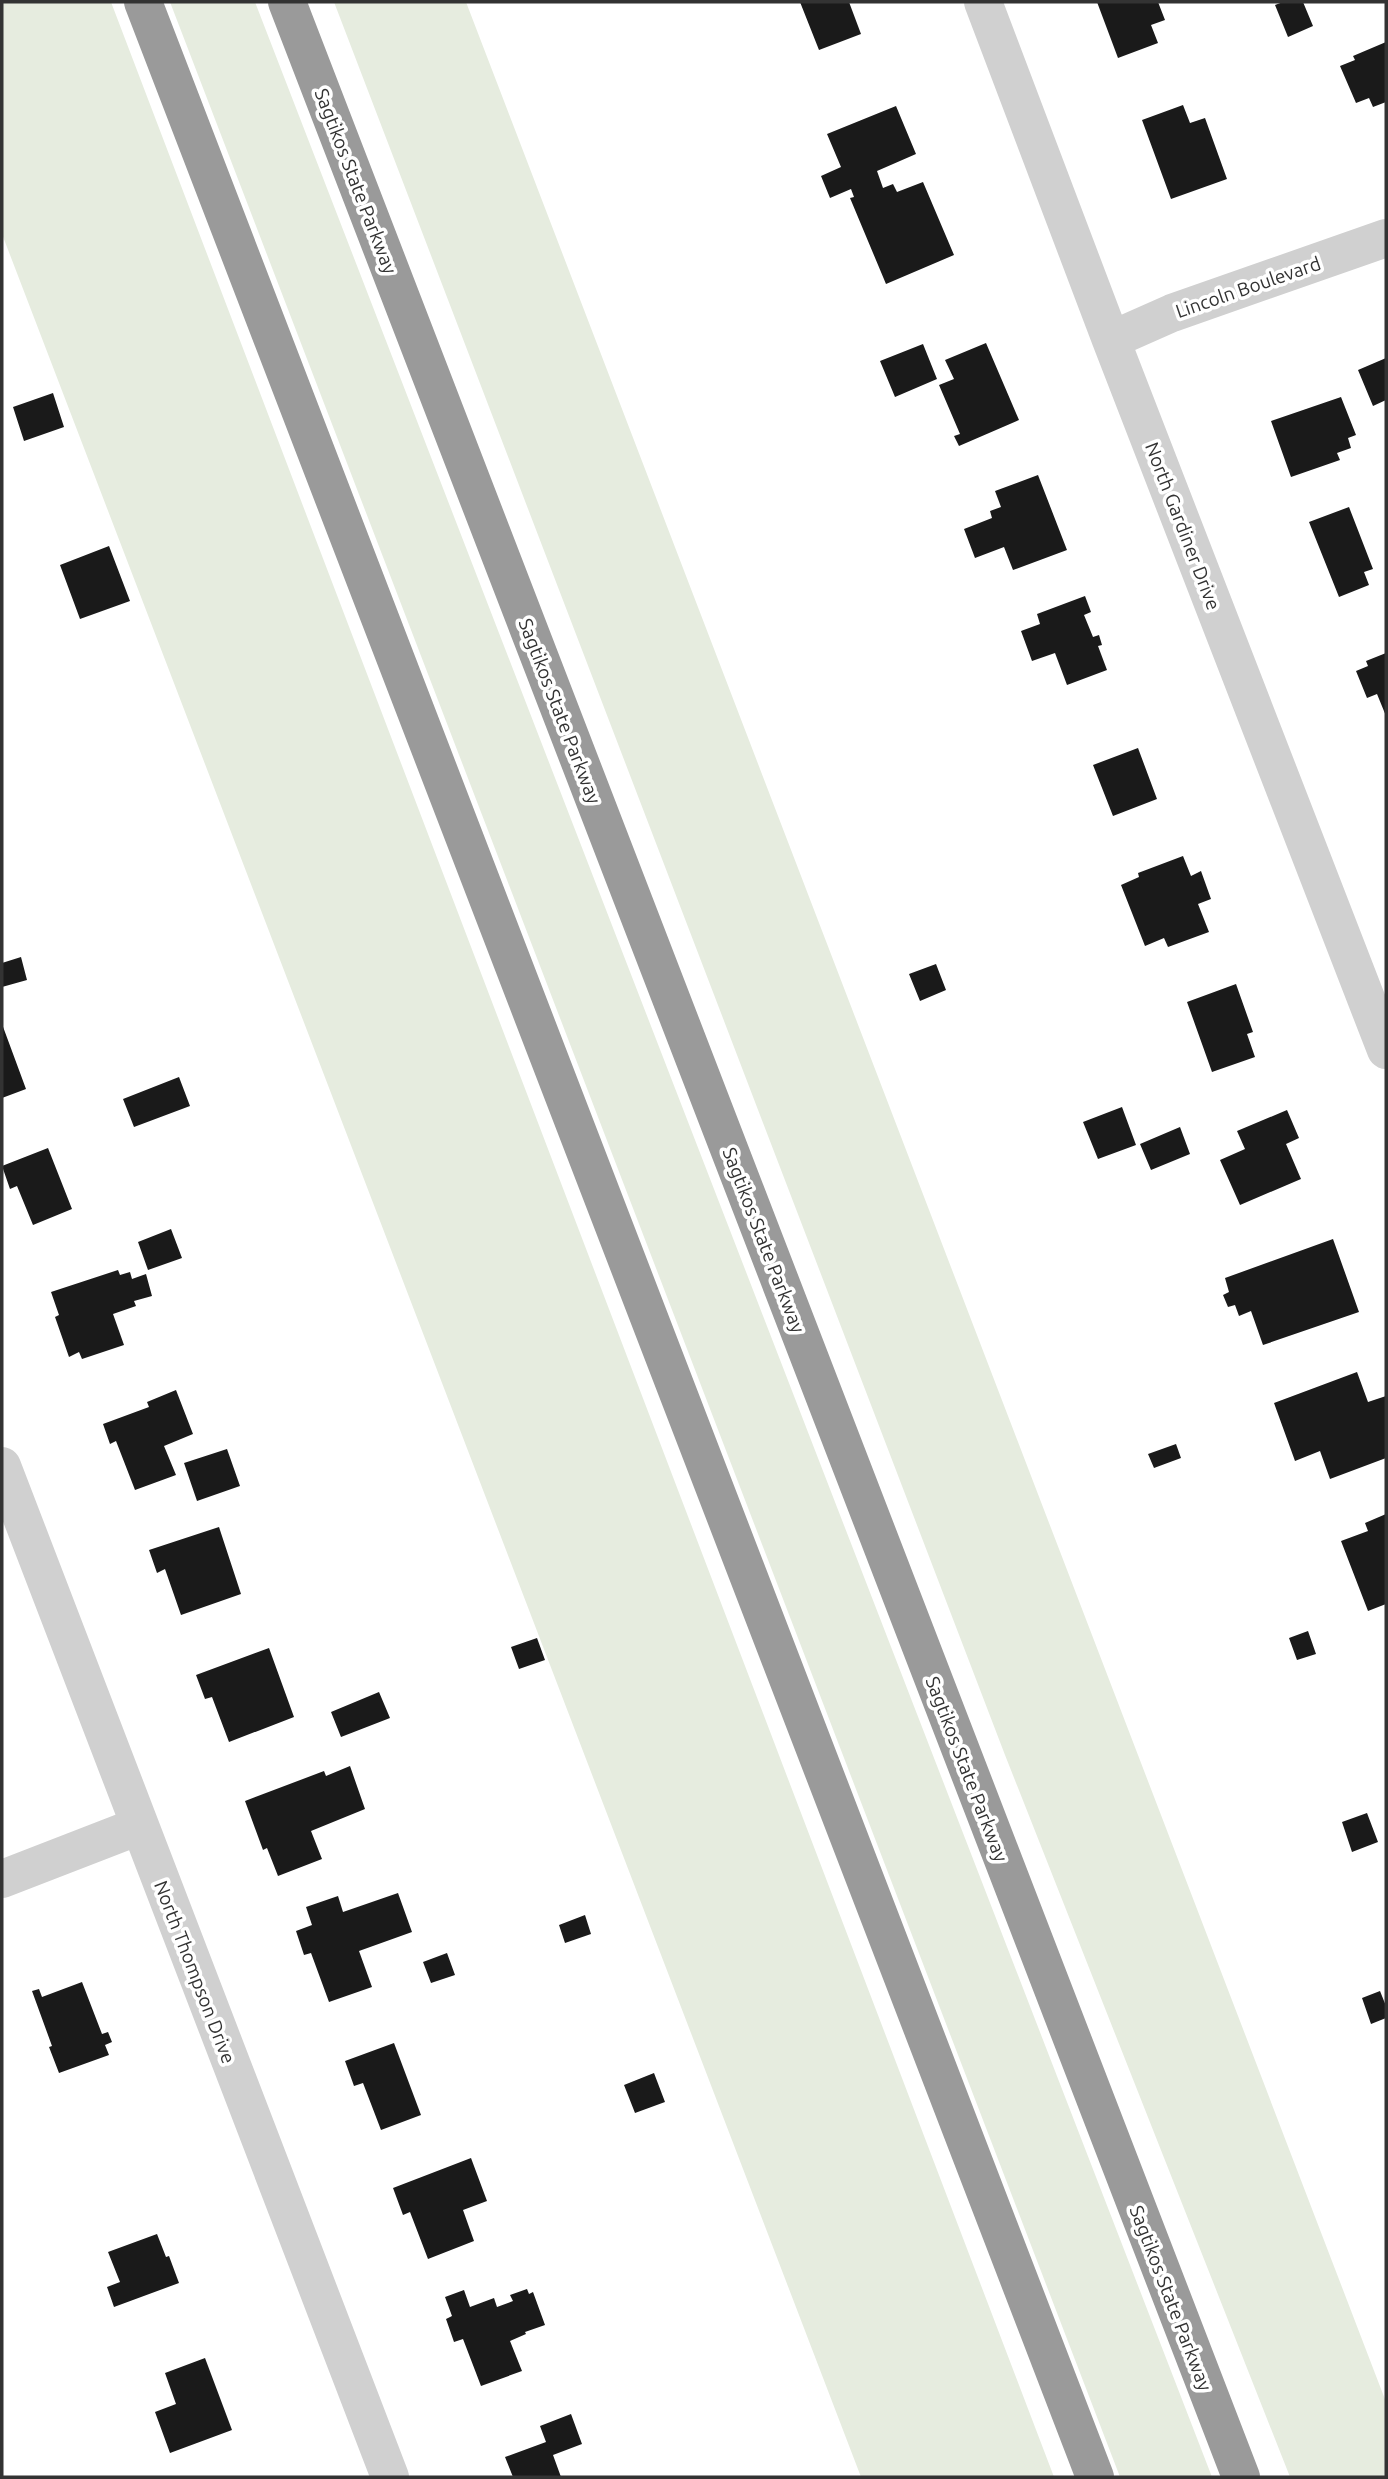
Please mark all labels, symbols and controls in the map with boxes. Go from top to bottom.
street label: Sagtikos State Parkway [311,85,401,277]
street label: Lincoln Boulevard [1173,252,1323,322]
street label: North Gardiner Drive [1141,439,1225,613]
street label: Sagtikos State Parkway [515,615,605,807]
street label: Sagtikos State Parkway [719,1144,809,1336]
street label: Sagtikos State Parkway [922,1673,1012,1865]
street label: North Thompson Drive [150,1877,240,2067]
street label: Sagtikos State Parkway [1126,2202,1216,2394]

